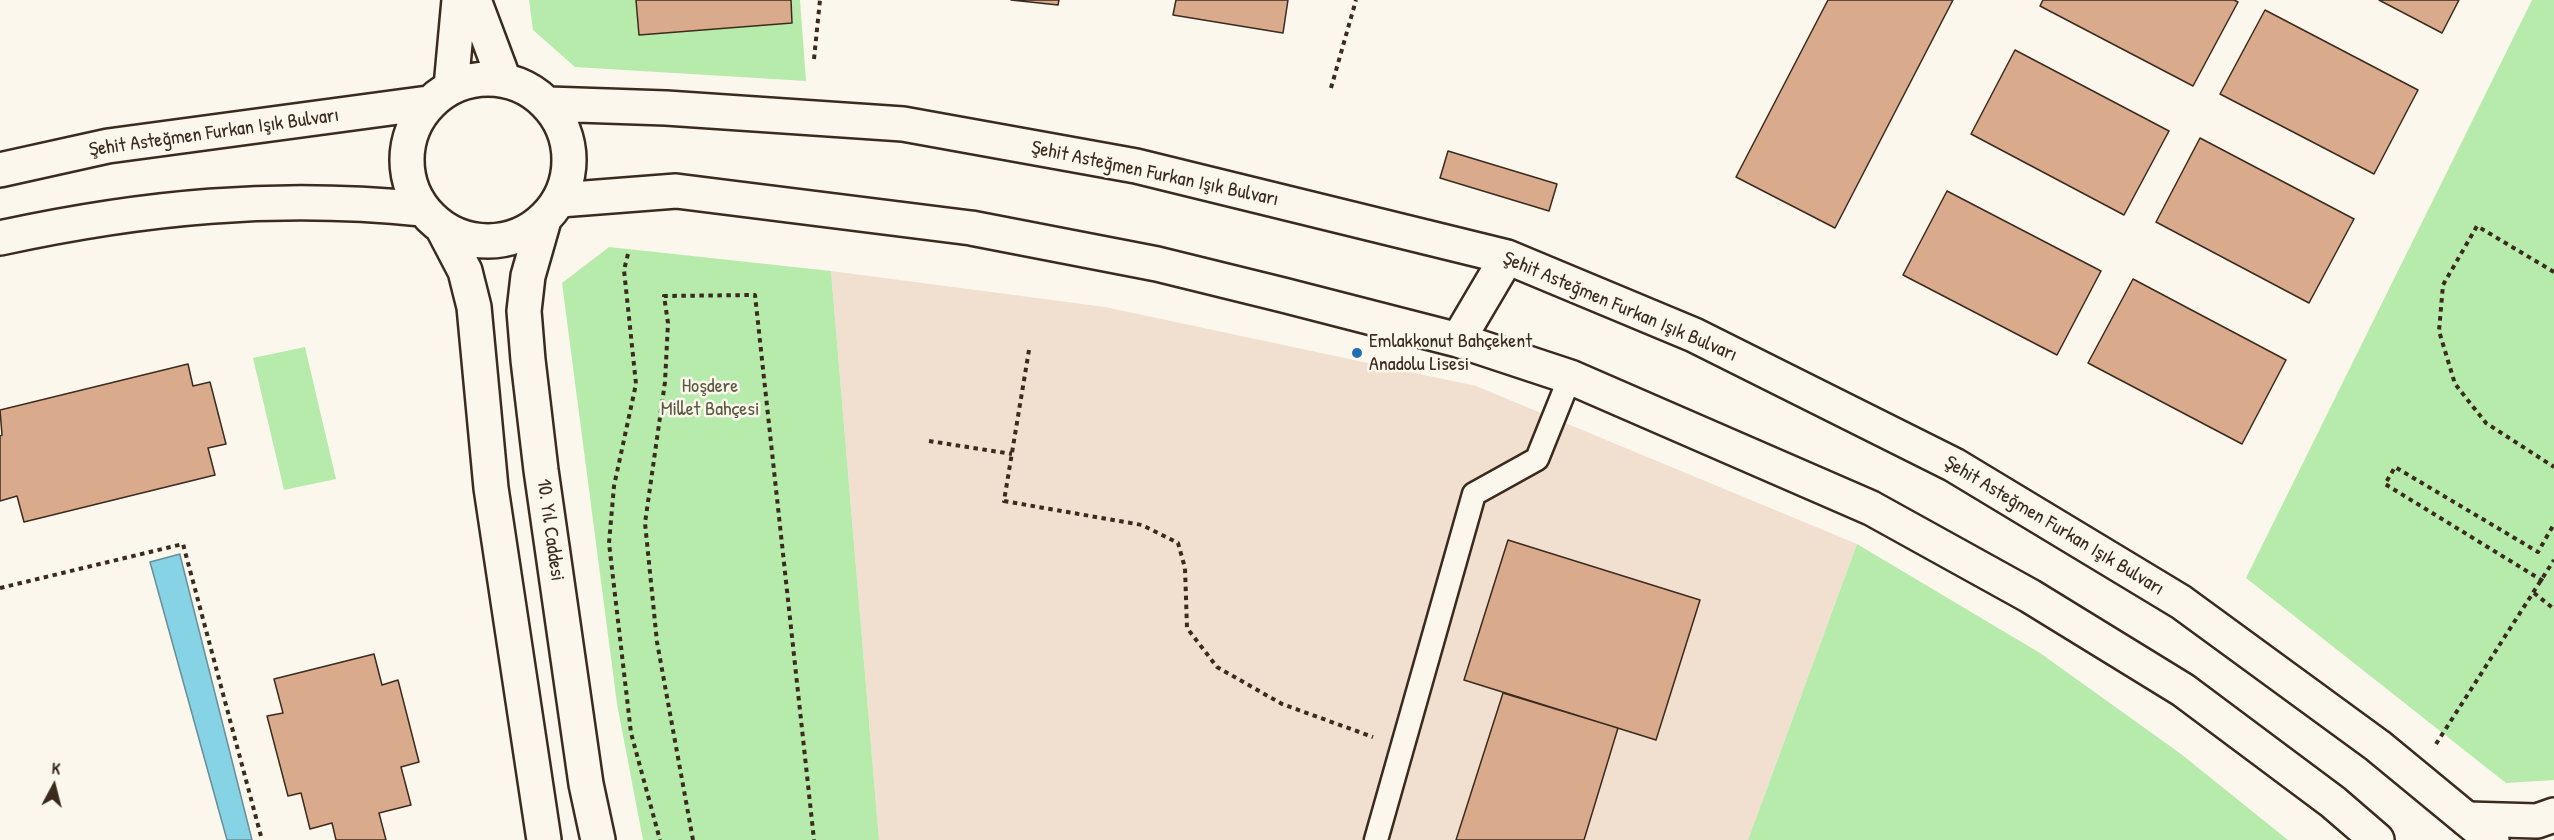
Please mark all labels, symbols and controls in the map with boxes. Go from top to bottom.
street label: Şehit Asteğmen Furkan Işık Bulvarı [87,104,341,162]
street label: Şehit Asteğmen Furkan Işık Bulvarı [1029,136,1281,212]
street label: Şehit Asteğmen Furkan Işık Bulvarı [1499,247,1741,367]
place label: Emlakkonut Bahçekent Anadolu Lisesi [1369,330,1532,377]
marker: Emlakkonut Bahçekent Anadolu Lisesi [1350,346,1364,360]
park label: Hoşdere Millet Bahçesi [661,375,759,422]
street label: Şehit Asteğmen Furkan Işık Bulvarı [1940,451,2168,601]
street label: 10. Yıl Caddesi [531,477,569,583]
north arrow [24,756,84,816]
text: K [51,757,62,780]

